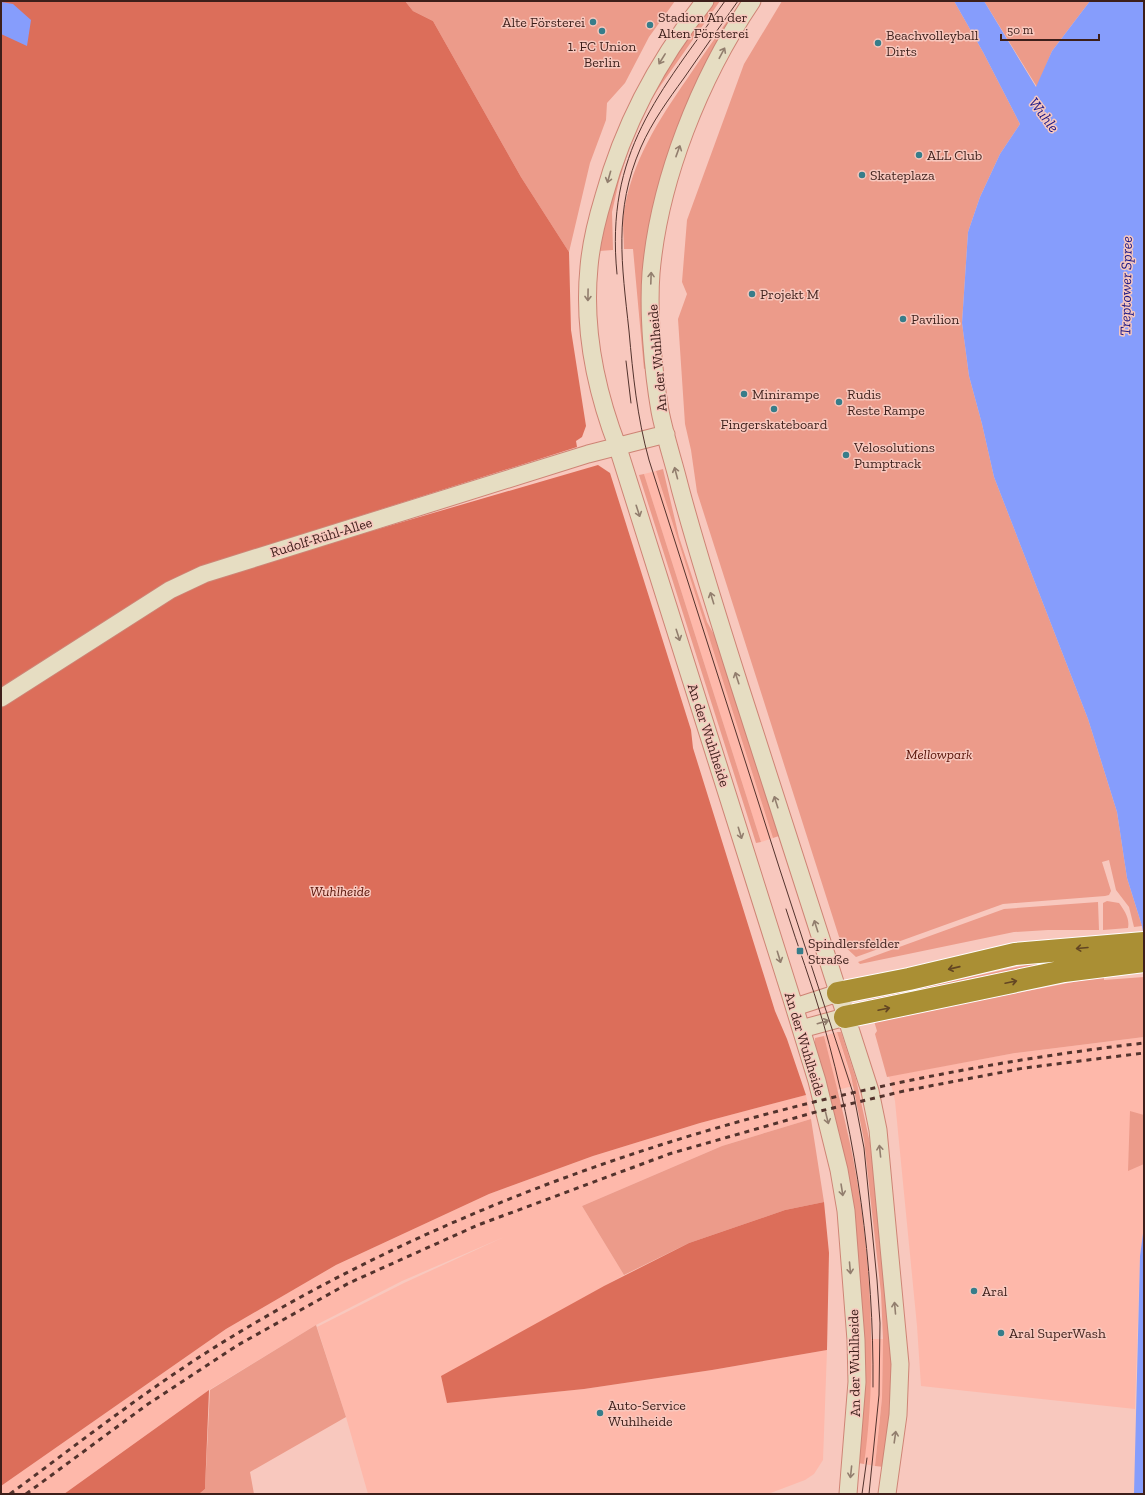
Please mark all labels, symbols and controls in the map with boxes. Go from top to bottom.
place label: Stadion An der Alten Försterei [658,9,749,42]
place label: Alte Försterei [502,14,585,31]
scale bar [1001,16,1099,42]
marker: Alte Försterei [588,17,598,27]
marker: Stadion An der Alten Försterei [645,20,655,30]
text: 50 m [1007,23,1034,37]
marker: 1. FC Union Berlin [597,26,607,36]
place label: Beachvolleyball Dirts [886,27,979,60]
place label: 1. FC Union Berlin [568,38,636,71]
marker: Beachvolleyball Dirts [873,38,883,48]
one-way arrow [719,47,726,59]
one-way arrow [658,53,666,65]
water label: Wuhle [1025,94,1063,136]
one-way arrow [675,145,683,157]
place label: ALL Club [927,147,982,164]
marker: ALL Club [914,150,924,160]
place label: Skateplaza [870,167,935,184]
one-way arrow [605,170,612,183]
marker: Skateplaza [857,170,867,180]
water label: Treptower Spree [1116,236,1136,336]
one-way arrow [648,272,655,285]
place label: Projekt M [760,286,819,303]
one-way arrow [585,288,592,301]
marker: Projekt M [747,289,757,299]
street label: An der Wuhlheide [644,303,671,412]
place label: Pavilion [911,311,959,328]
marker: Pavilion [898,314,908,324]
place label: Minirampe [752,386,820,403]
place label: Rudis Reste Rampe [847,386,925,419]
marker: Minirampe [739,389,749,399]
marker: Rudis Reste Rampe [834,397,844,407]
marker: Fingerskateboard [769,404,779,414]
place label: Fingerskateboard [721,416,828,433]
place label: Velosolutions Pumptrack [853,439,935,472]
marker: Velosolutions Pumptrack [841,450,851,460]
one-way arrow [672,467,680,480]
one-way arrow [635,504,642,517]
street label: Rudolf-Rühl-Allee [268,514,375,561]
one-way arrow [708,592,715,605]
one-way arrow [675,628,682,641]
one-way arrow [733,672,740,685]
street label: An der Wuhlheide [684,681,733,789]
park label: Mellowpark [906,746,972,763]
one-way arrow [772,796,780,808]
one-way arrow [737,826,744,839]
park label: Wuhlheide [310,883,370,900]
one-way arrow [812,919,819,932]
place label: Spindlersfelder Straße [808,935,900,968]
one-way arrow [1076,945,1089,952]
marker: Spindlersfelder Straße [795,946,805,956]
one-way arrow [776,950,783,963]
one-way arrow [948,965,961,973]
one-way arrow [1004,978,1017,986]
street label: An der Wuhlheide [781,990,829,1098]
one-way arrow [877,1005,890,1013]
one-way arrow [816,1018,829,1025]
one-way arrow [823,1112,831,1125]
one-way arrow [876,1145,884,1158]
one-way arrow [839,1183,847,1196]
one-way arrow [846,1261,853,1274]
place label: Aral [982,1283,1008,1300]
marker: Aral [969,1286,979,1296]
one-way arrow [892,1302,899,1315]
street label: An der Wuhlheide [845,1309,864,1417]
place label: Aral SuperWash [1009,1325,1106,1342]
marker: Aral SuperWash [996,1328,1006,1338]
place label: Auto-Service Wuhlheide [608,1397,686,1430]
marker: Auto-Service Wuhlheide [595,1408,605,1418]
one-way arrow [891,1431,899,1444]
one-way arrow [847,1465,855,1478]

